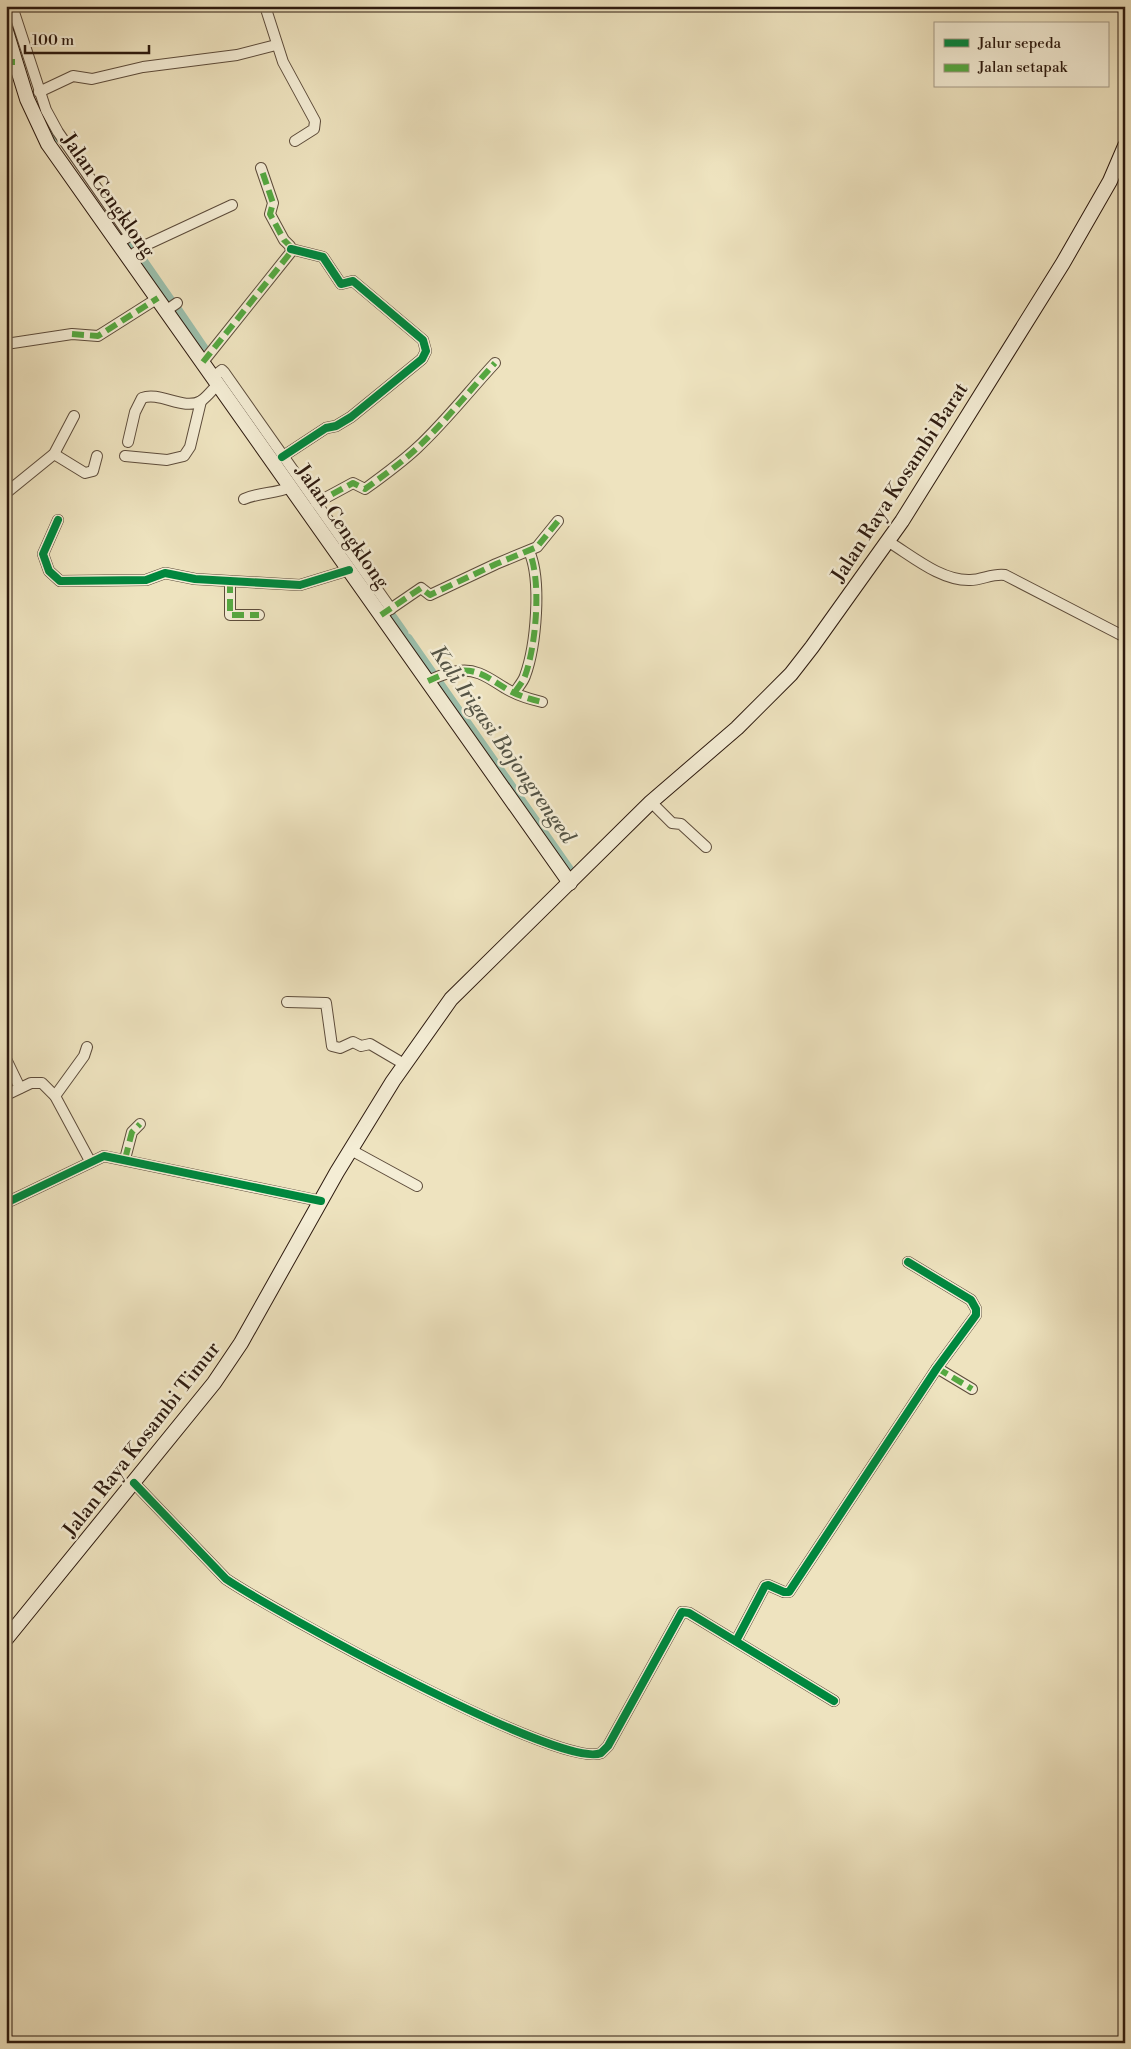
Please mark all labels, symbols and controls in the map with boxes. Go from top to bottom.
scale bar [25,22,149,54]
legend [934,22,1108,88]
text: 100 m [32,31,74,50]
text: Jalur sepeda [977,34,1061,53]
text: Jalan setapak [977,58,1069,77]
street label: Jalan Cengklong [55,128,160,264]
street label: Jalan Raya Kosambi Barat [826,378,974,588]
street label: Jalan Cengklong [289,459,394,595]
water label: Kali Irigasi Bojongrenged [424,641,581,850]
street label: Jalan Raya Kosambi Timur [57,1337,226,1543]

